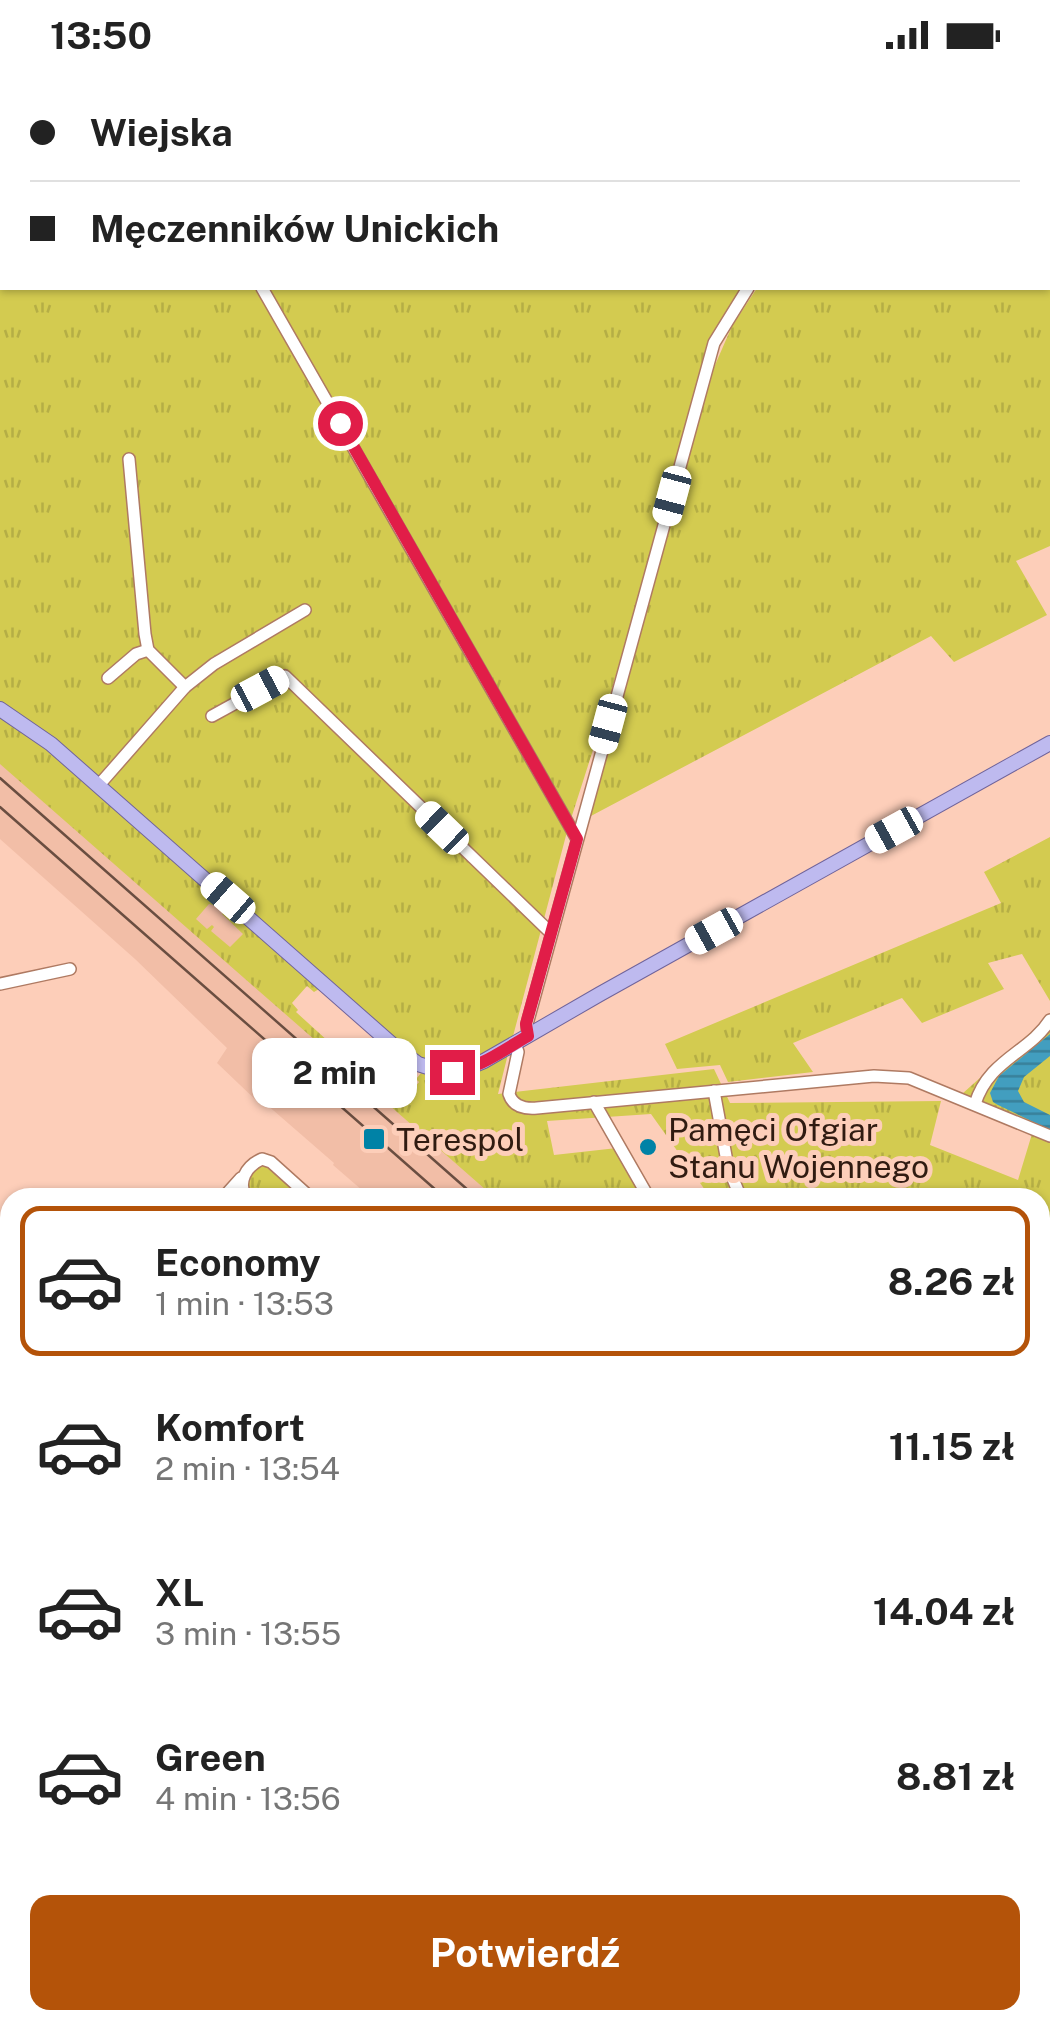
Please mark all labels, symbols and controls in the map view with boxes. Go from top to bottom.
text: 13:50 [50,13,152,58]
text: Wiejska [90,110,233,155]
text: Męczenników Unickich [90,206,499,251]
route start [318,401,363,446]
car [650,463,694,529]
car [226,662,294,716]
car [586,691,630,757]
car [410,796,474,860]
car [860,802,928,858]
car [196,867,260,929]
car [680,903,748,959]
callout: 2 min [252,1037,417,1107]
route end [430,1050,475,1095]
text: 2 min [293,1054,376,1091]
place label: Pamęci Ofgiar Stanu Wojennego [668,1111,929,1185]
place label: Terespol [396,1121,524,1158]
marker: Terespol [361,1126,387,1152]
marker: Pamęci Ofgiar Stanu Wojennego [637,1136,659,1158]
icon: car [35,1236,125,1326]
text: Economy [155,1240,321,1285]
text: 8.26 zł [888,1259,1015,1304]
text: 1 min · 13:53 [155,1285,334,1322]
icon: car [35,1401,125,1491]
text: Komfort [155,1405,305,1450]
text: 11.15 zł [889,1424,1015,1469]
text: 2 min · 13:54 [155,1450,340,1487]
icon: car [35,1566,125,1656]
text: XL [155,1570,204,1615]
text: 14.04 zł [873,1589,1015,1634]
text: 3 min · 13:55 [155,1615,341,1652]
icon: car [35,1731,125,1821]
text: Green [155,1735,266,1780]
text: 8.81 zł [896,1754,1015,1799]
text: 4 min · 13:56 [155,1780,341,1817]
button: Potwierdź [30,1895,1020,2010]

